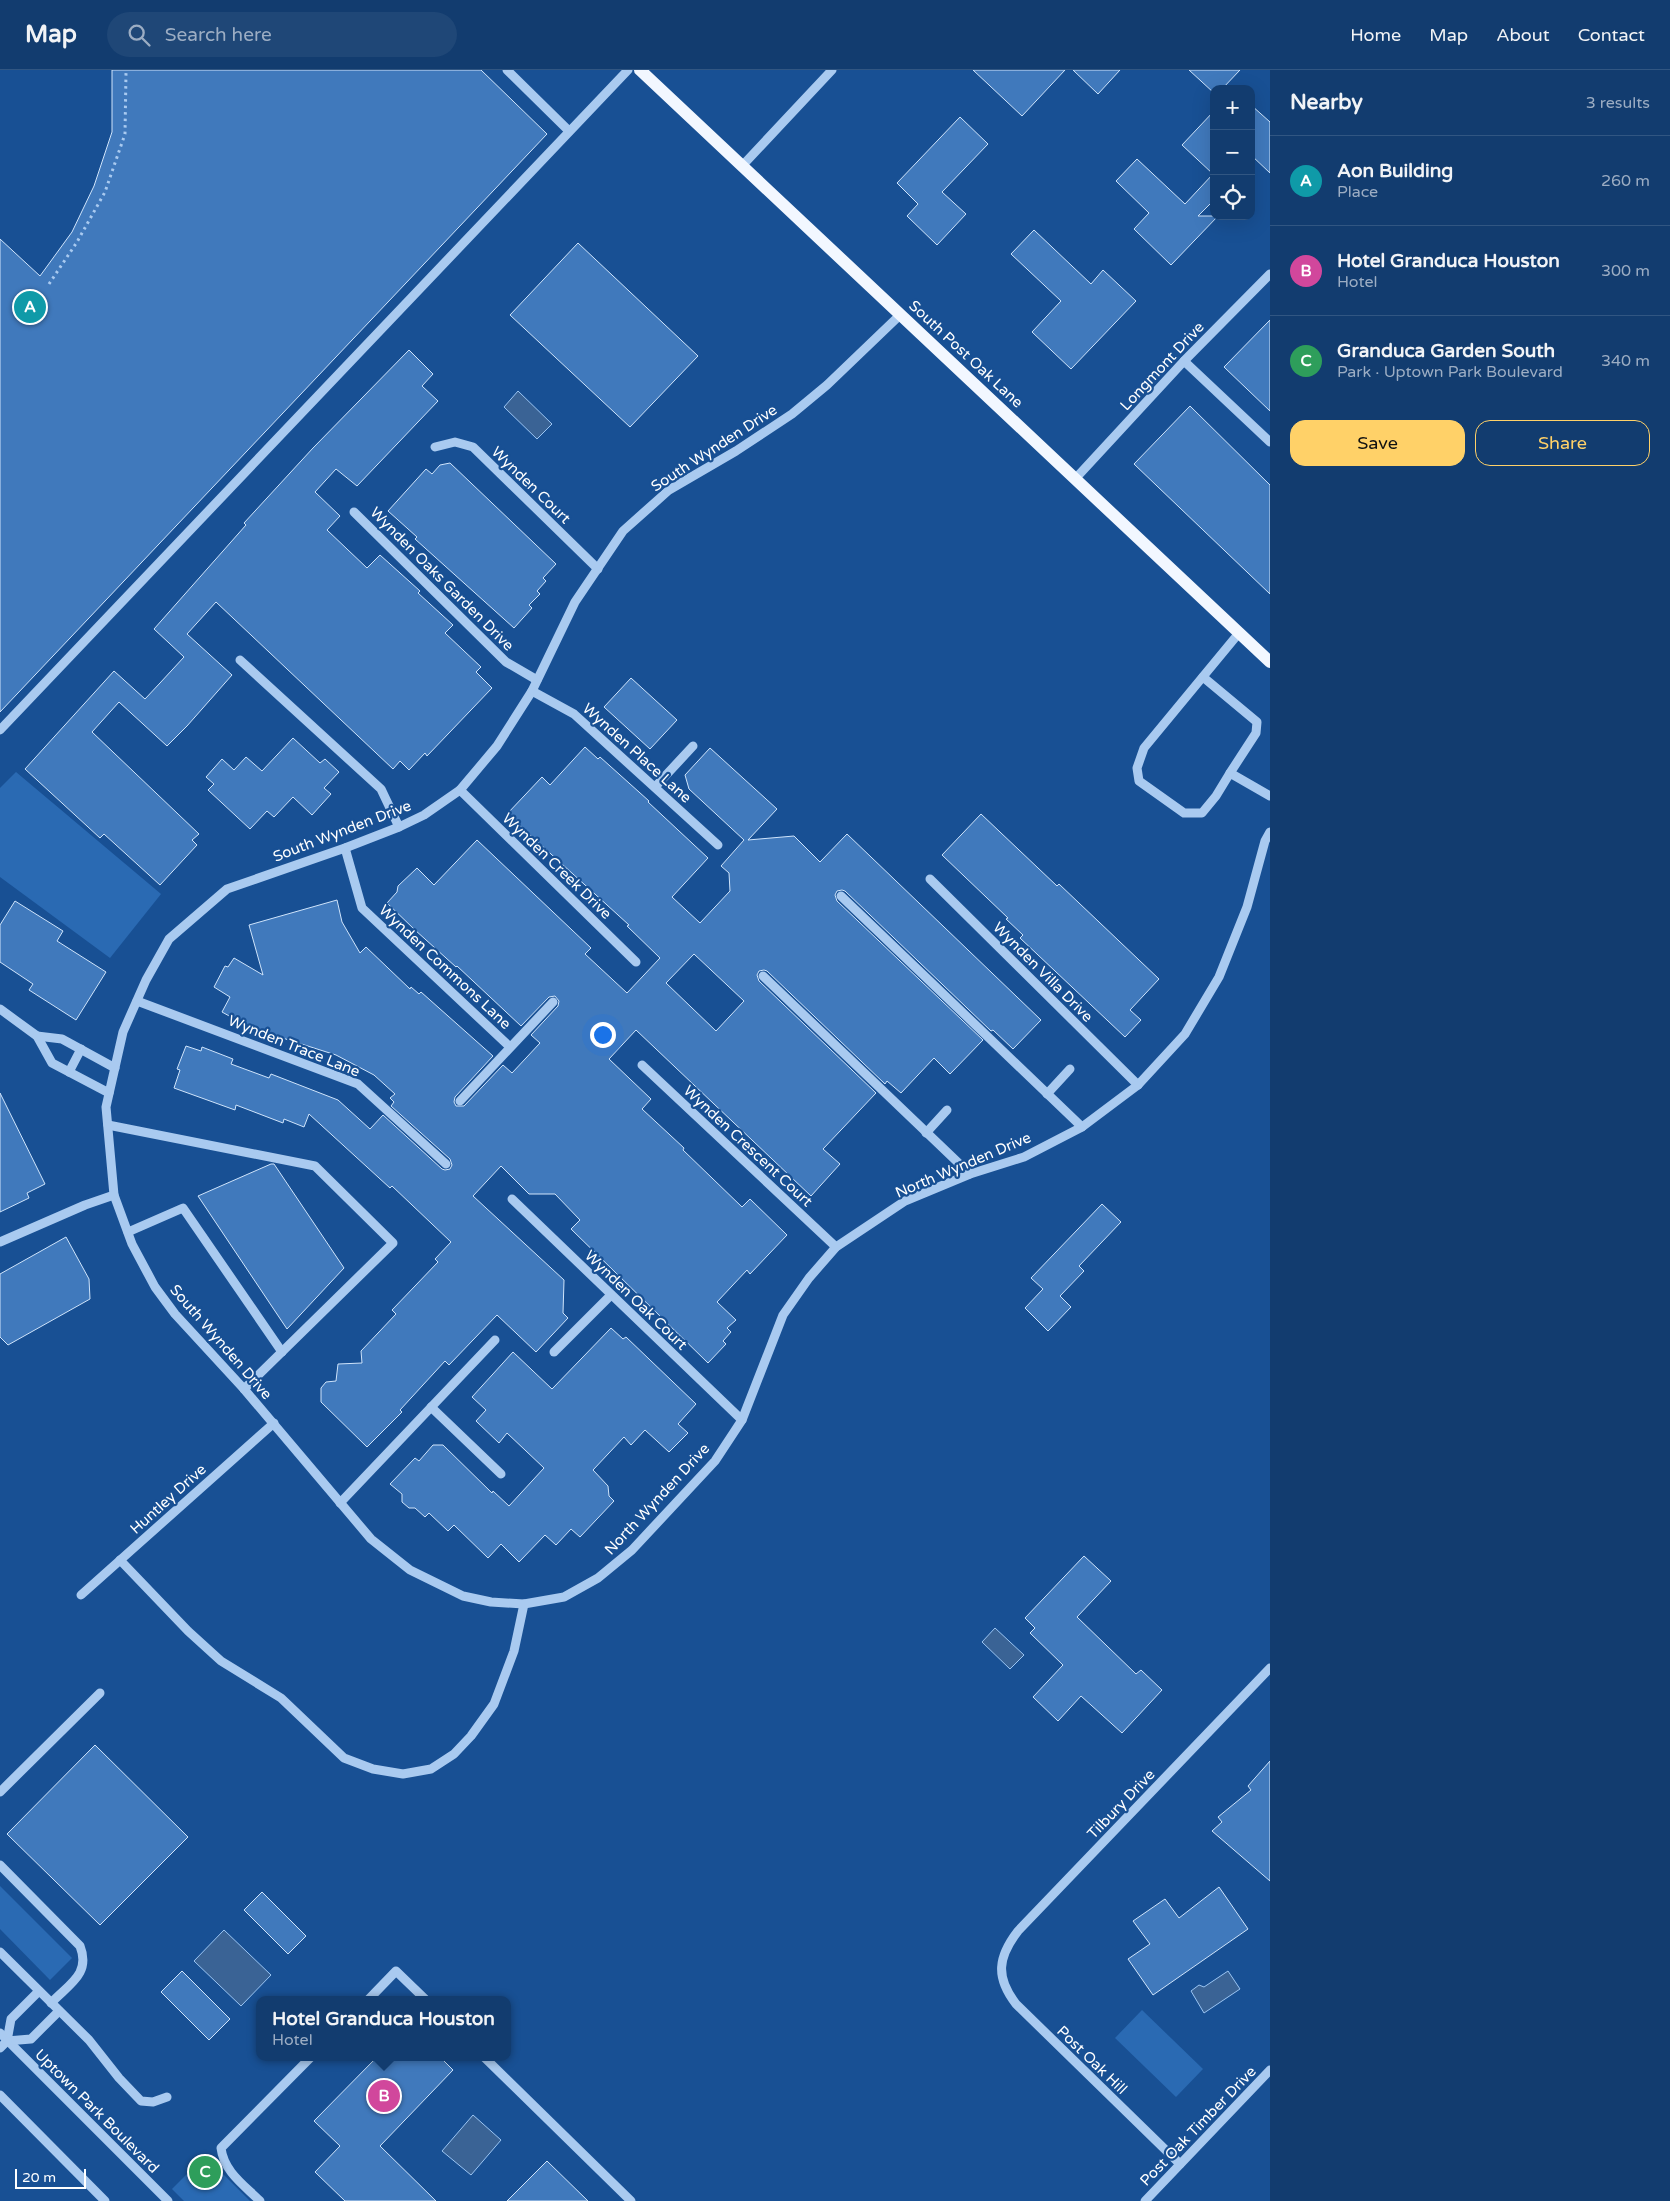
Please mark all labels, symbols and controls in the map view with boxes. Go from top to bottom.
search box [107,12,457,57]
text: Map [25,20,77,49]
icon: search [125,21,153,49]
text: Search here [165,24,272,46]
text: Home [1350,24,1401,46]
text: Map [1429,24,1468,46]
text: About [1496,24,1550,46]
text: Contact [1578,24,1645,46]
map controls [1210,85,1255,220]
button: + [1210,85,1255,130]
text: Nearby [1290,90,1363,115]
text: 3 results [1586,93,1650,113]
button: − [1210,130,1255,175]
text: Aon Building [1337,160,1453,182]
text: A [1300,171,1312,191]
text: 260 m [1601,171,1650,191]
button: locate [1210,175,1255,220]
text: Place [1337,182,1378,202]
text: Hotel Granduca Houston [1337,250,1560,272]
text: B [1300,261,1312,281]
text: 300 m [1601,261,1650,281]
text: Hotel [1337,272,1378,292]
pin: A [14,288,46,326]
street label: South Post Oak Lane [905,297,1027,411]
street label: Longmont Drive [1116,318,1208,414]
text: Granduca Garden South [1337,340,1555,362]
text: C [1300,351,1312,371]
text: 340 m [1601,351,1650,371]
text: Park · Uptown Park Boulevard [1337,362,1563,382]
street label: South Wynden Drive [648,401,780,495]
button: Save [1290,420,1465,466]
button: Share [1475,420,1650,466]
street label: Wynden Court [488,443,575,527]
street label: Wynden Oaks Garden Drive [366,503,518,655]
street label: Wynden Place Lane [579,699,695,807]
street label: South Wynden Drive [270,796,414,866]
street label: Wynden Creek Drive [499,809,615,923]
street label: Wynden Commons Lane [375,901,515,1033]
street label: Wynden Villa Drive [989,918,1097,1026]
street label: Wynden Trace Lane [225,1011,363,1081]
your location [590,1022,616,1048]
street label: Wynden Crescent Court [680,1082,816,1211]
street label: North Wynden Drive [892,1128,1034,1202]
street label: Wynden Oak Court [581,1246,691,1354]
street label: South Wynden Drive [166,1281,276,1403]
street label: North Wynden Drive [601,1440,713,1558]
street label: Huntley Drive [126,1460,210,1538]
street label: Tilbury Drive [1083,1765,1159,1843]
popup [256,1996,511,2061]
text: Hotel Granduca Houston [272,2008,495,2030]
street label: Post Oak Hill [1053,2022,1131,2098]
text: Hotel [272,2030,313,2050]
street label: Uptown Park Boulevard [31,2045,163,2177]
street label: Post Oak Timber Drive [1136,2062,1260,2190]
pin: B [368,2077,400,2115]
pin: C [189,2153,221,2191]
scale bar [15,2166,86,2189]
text: 20 m [22,2169,56,2186]

